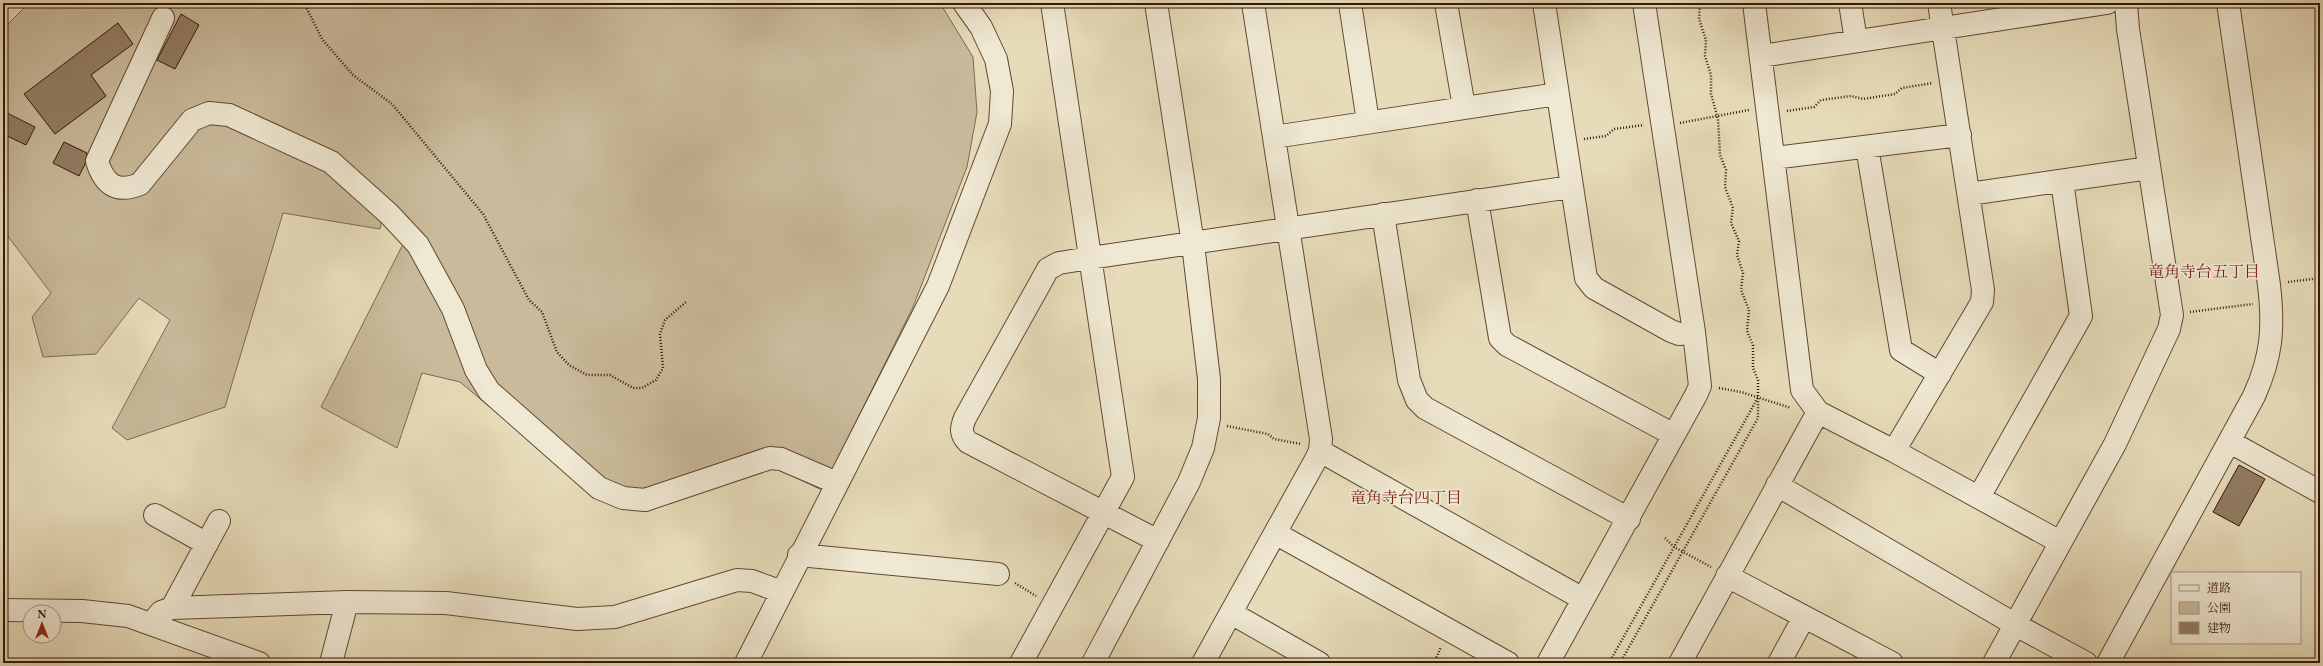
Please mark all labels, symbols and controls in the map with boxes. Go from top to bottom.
district label: 竜角寺台五丁目 [2148,261,2260,282]
district label: 竜角寺台四丁目 [1350,487,1462,508]
legend [2171,572,2301,644]
text: 道路 [2207,580,2231,596]
text: 公園 [2207,600,2231,616]
north arrow [22,604,62,644]
text: N [38,607,47,621]
text: 建物 [2207,620,2231,636]

